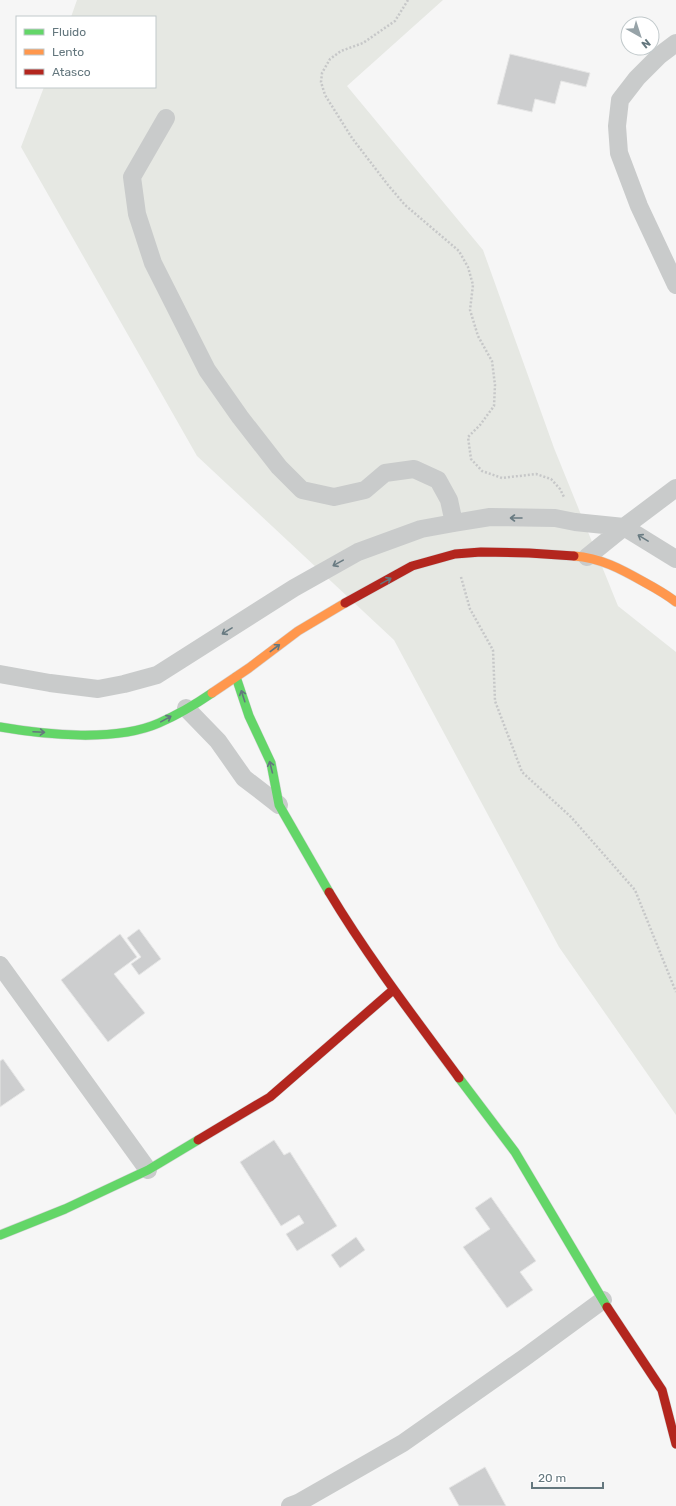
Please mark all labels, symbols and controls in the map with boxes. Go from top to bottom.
legend [16,16,156,88]
north arrow [620,16,660,56]
text: Fluido [52,25,86,39]
text: N [639,36,653,51]
text: Lento [52,45,84,59]
text: Atasco [52,65,91,79]
one-way arrow [510,514,523,521]
one-way arrow [637,534,649,542]
one-way arrow [333,560,345,568]
one-way arrow [380,576,392,584]
one-way arrow [221,627,233,635]
one-way arrow [269,644,280,652]
one-way arrow [238,691,246,703]
one-way arrow [160,715,172,723]
one-way arrow [32,728,45,736]
one-way arrow [267,761,275,774]
scale bar [532,1464,603,1490]
text: 20 m [538,1471,566,1485]

